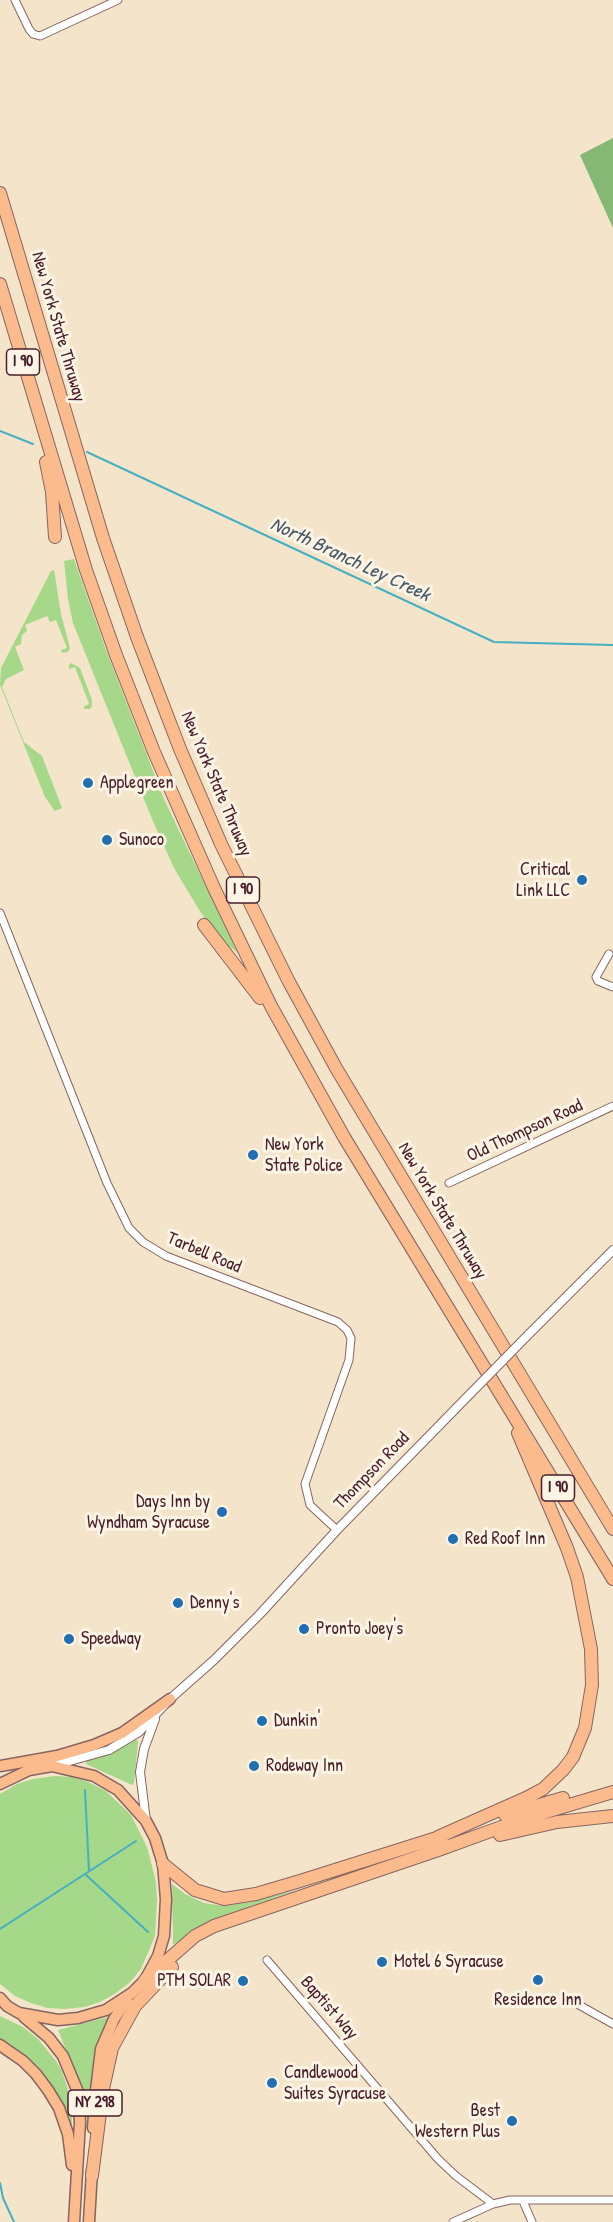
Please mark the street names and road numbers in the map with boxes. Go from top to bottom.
street label: New York State Thruway [26,249,90,405]
road number: I 90 [7,349,40,375]
street label: New York State Thruway [176,708,256,860]
road number: I 90 [226,877,260,903]
street label: Old Thompson Road [464,1095,586,1167]
street label: New York State Thruway [393,1139,491,1283]
street label: Tarbell Road [164,1228,244,1278]
street label: Thompson Road [330,1428,414,1514]
road number: I 90 [542,1475,574,1501]
street label: Baptist Way [296,1972,362,2044]
road number: NY 298 [68,2090,122,2116]

